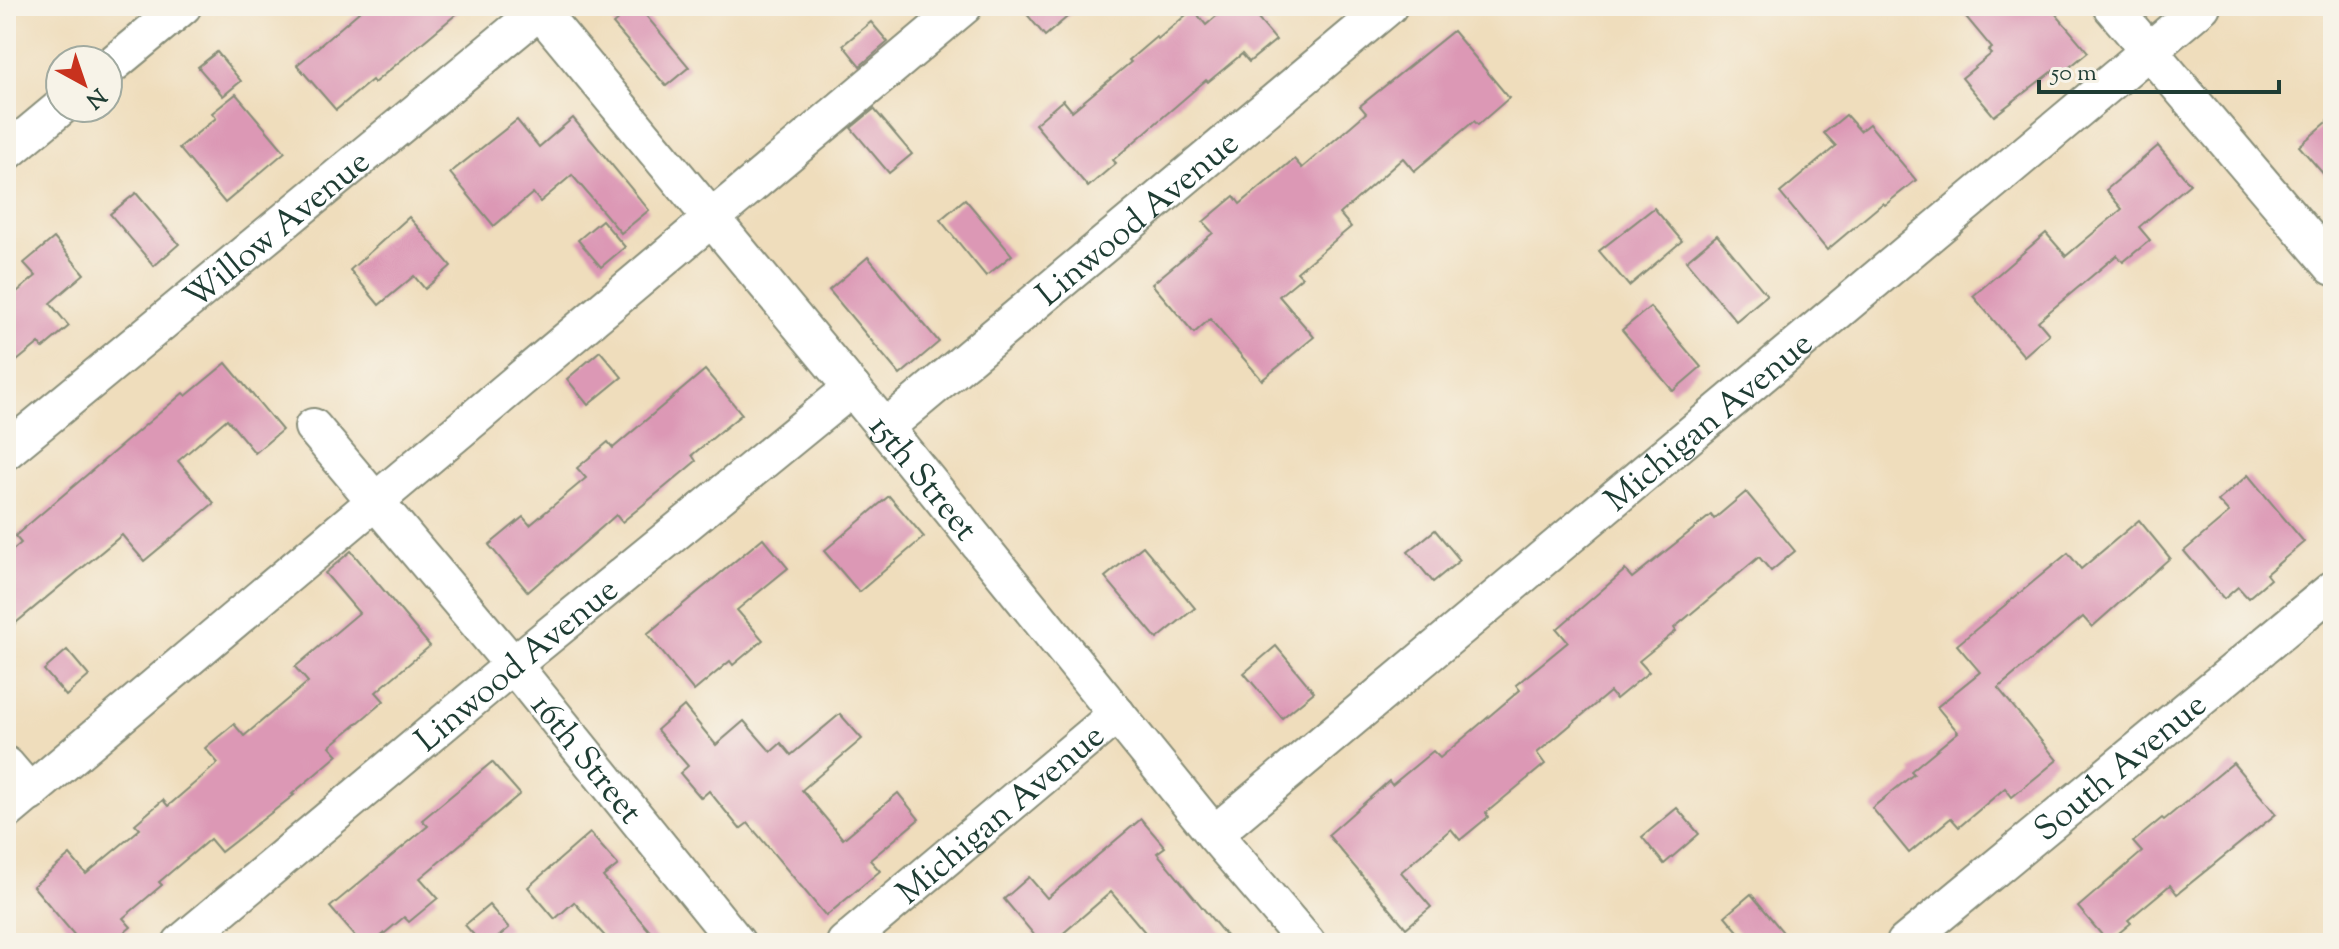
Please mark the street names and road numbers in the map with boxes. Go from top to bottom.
street label: Linwood Avenue [1027,121,1251,319]
street label: Willow Avenue [175,139,382,322]
street label: Michigan Avenue [1595,321,1825,525]
street label: 15th Street [856,405,988,553]
street label: Linwood Avenue [406,567,630,765]
street label: South Avenue [2025,682,2218,855]
street label: 16th Street [517,684,653,836]
street label: Michigan Avenue [887,714,1117,918]

